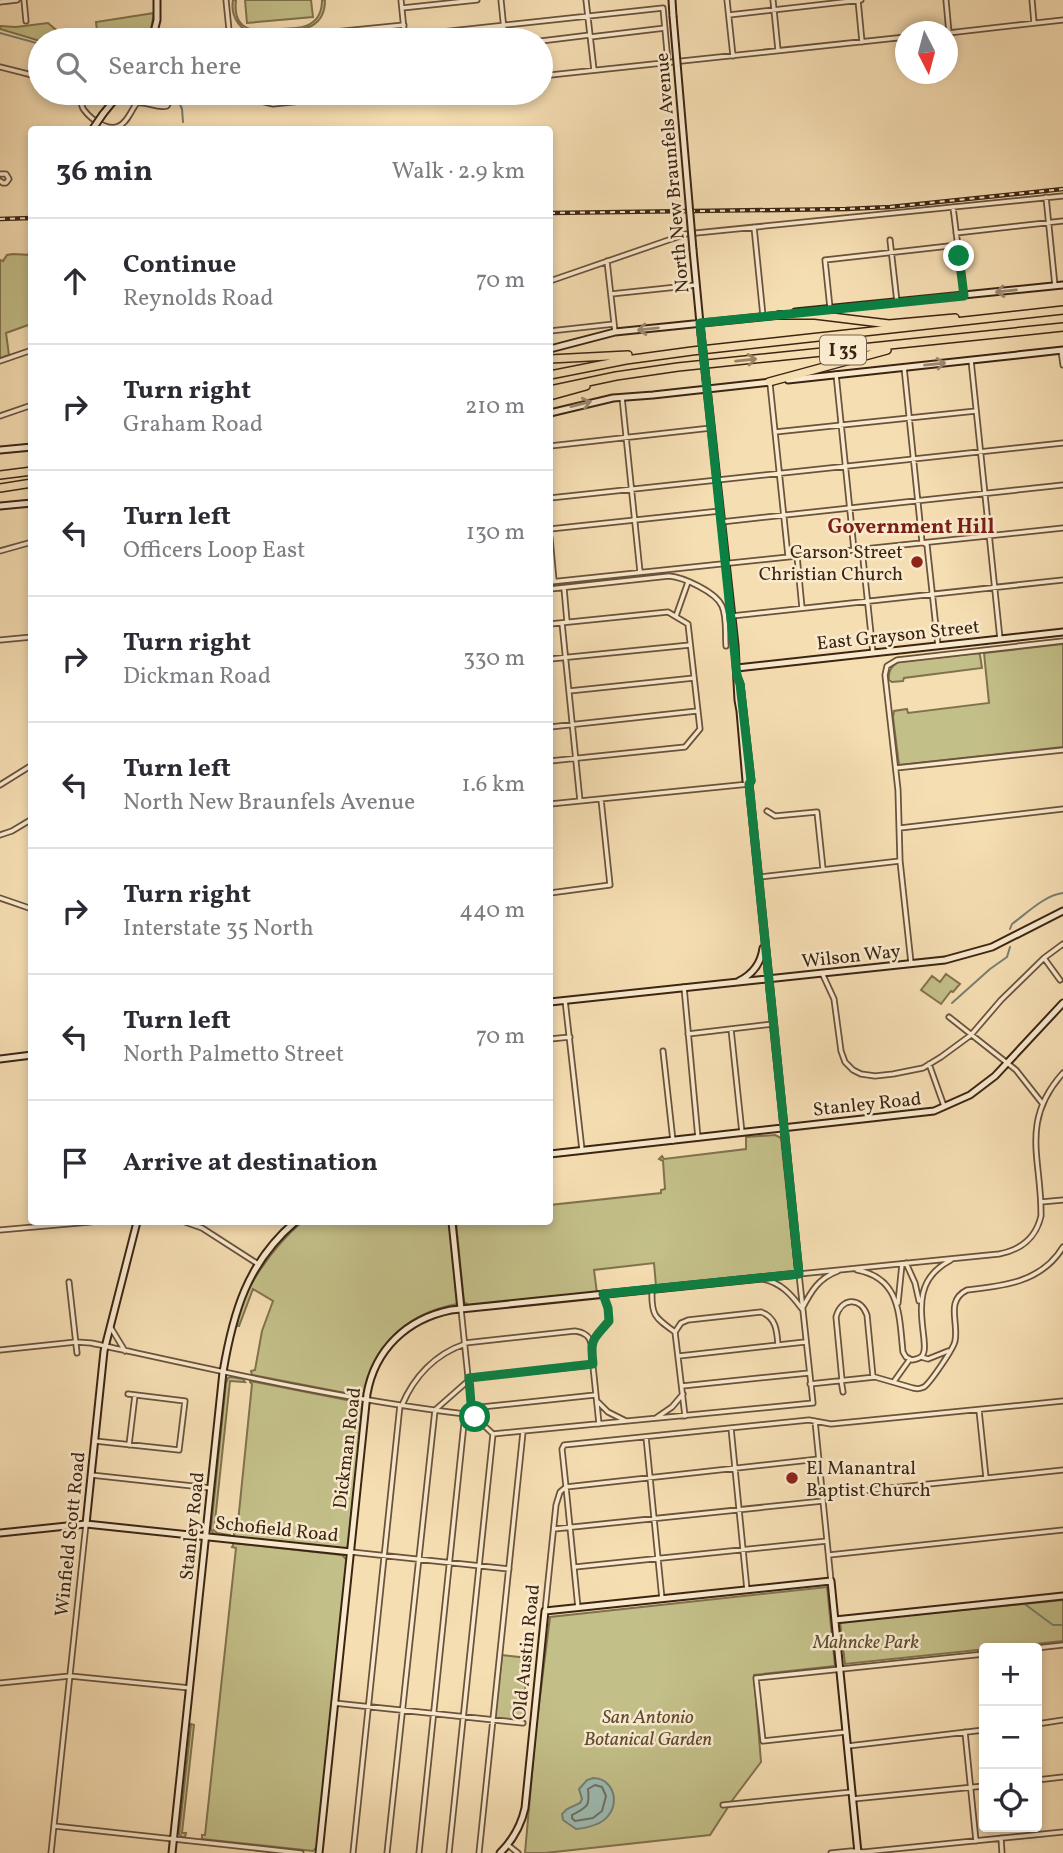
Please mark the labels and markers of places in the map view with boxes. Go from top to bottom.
place label: Carson Street Christian Church [759,540,903,588]
marker: Carson Street Christian Church [909,554,925,570]
place label: El Manantral Baptist Church [806,1456,931,1504]
marker: El Manantral Baptist Church [784,1470,800,1486]

